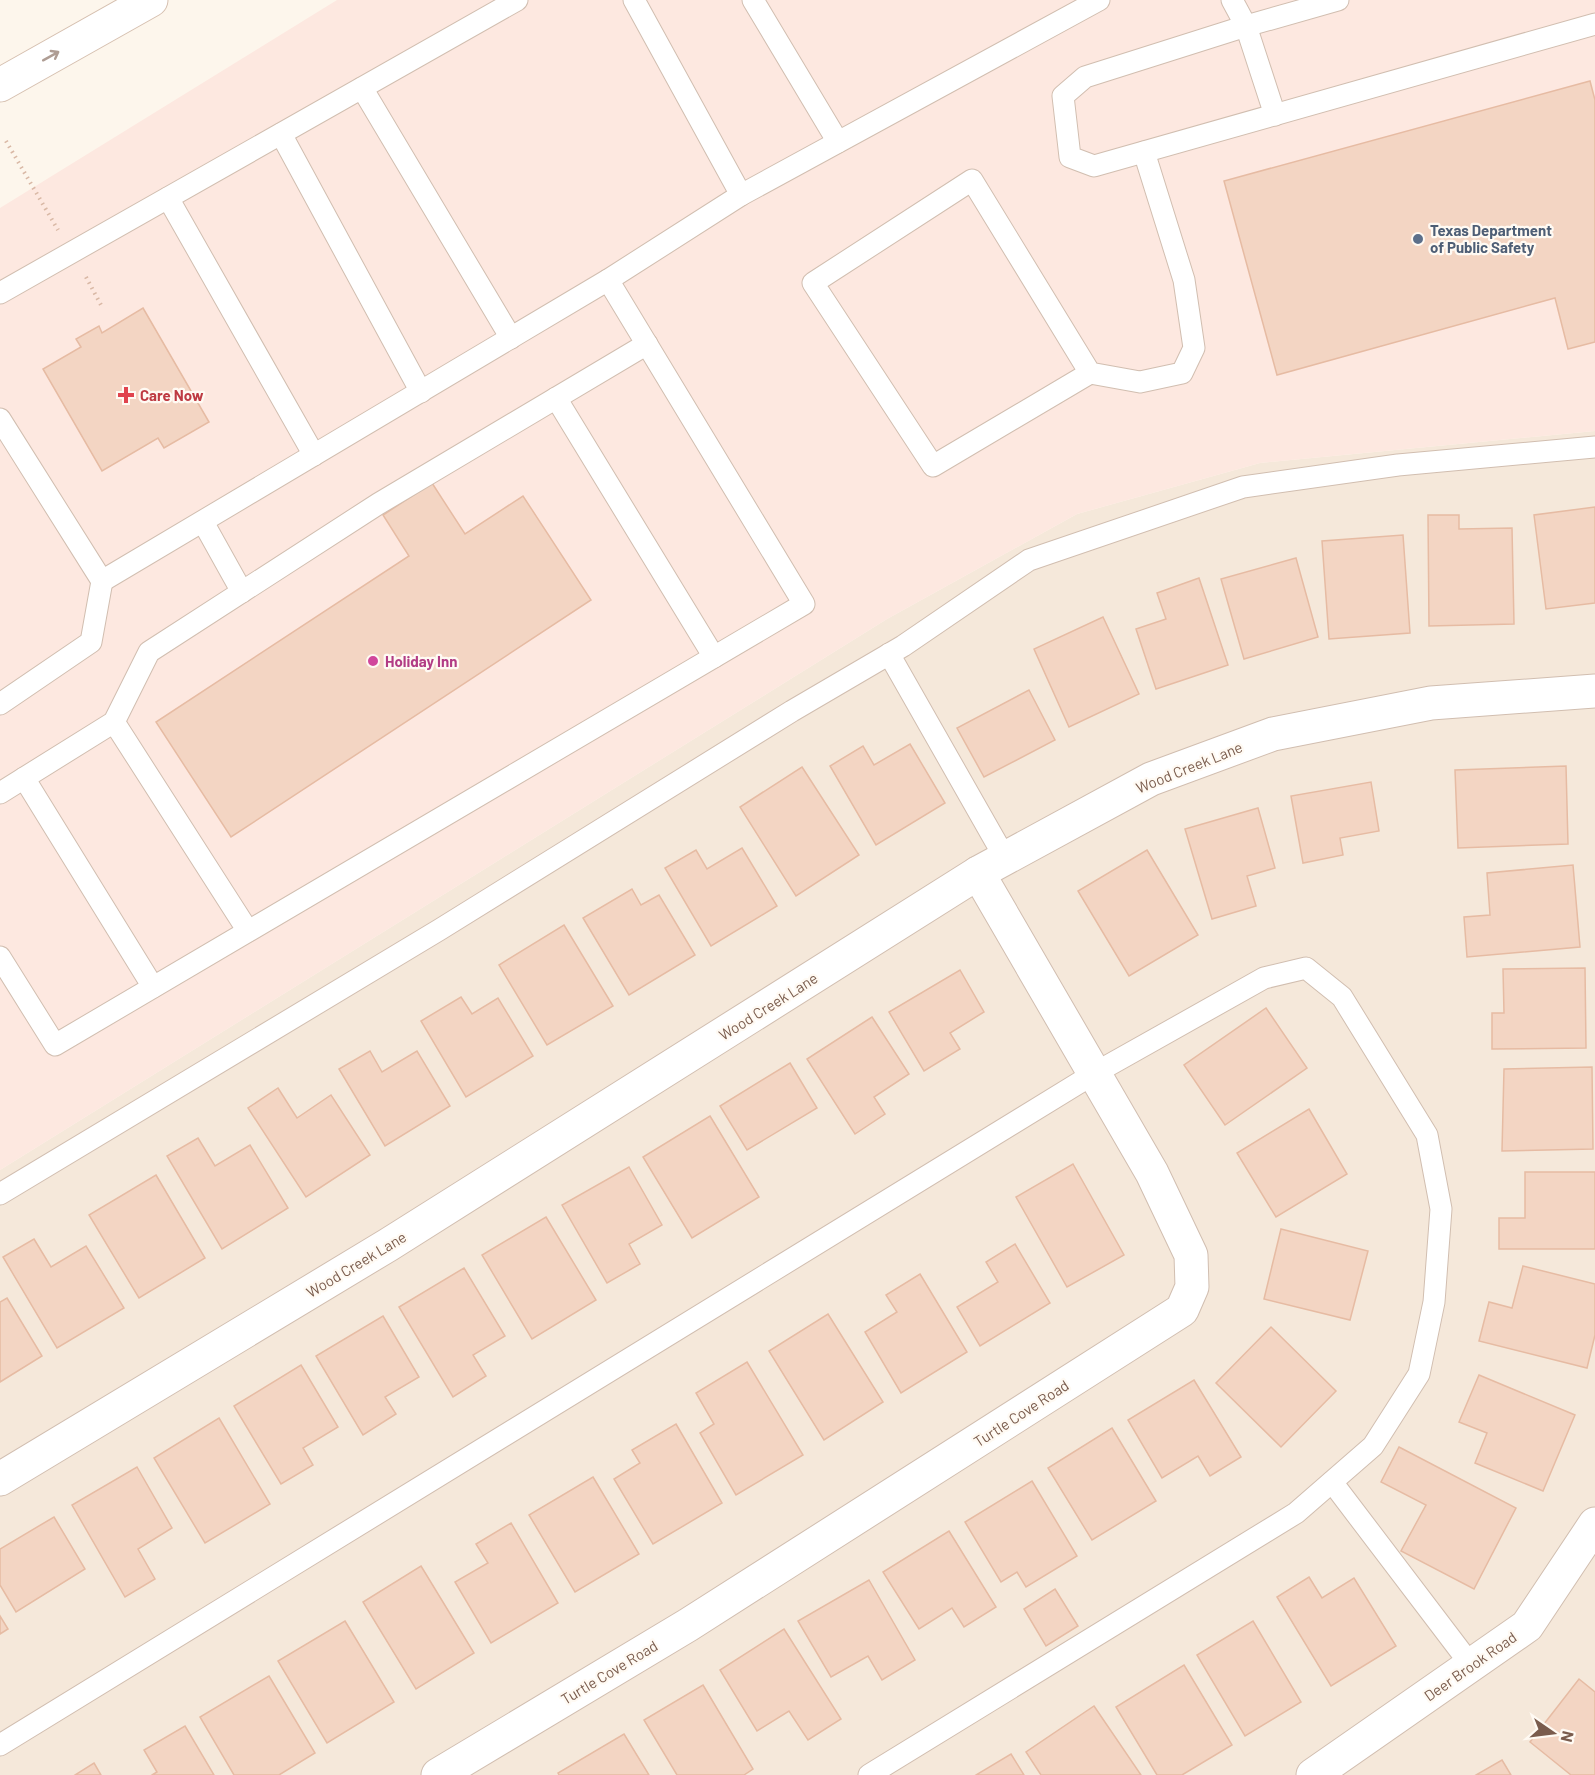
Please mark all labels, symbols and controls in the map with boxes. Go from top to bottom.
one-way arrow [42,50,59,62]
place label: Texas Department of Public Safety [1430,221,1552,256]
marker: Texas Department of Public Safety [1411,232,1425,246]
marker: Care Now [117,386,135,404]
place label: Care Now [140,386,204,404]
place label: Holiday Inn [385,652,457,670]
marker: Holiday Inn [366,654,380,668]
street label: Wood Creek Lane [1133,737,1245,797]
street label: Wood Creek Lane [715,968,821,1044]
street label: Wood Creek Lane [303,1227,409,1301]
street label: Turtle Cove Road [970,1376,1072,1450]
street label: Deer Brook Road [1420,1627,1520,1705]
street label: Turtle Cove Road [557,1636,661,1708]
north arrow [1523,1703,1583,1763]
text: N [1558,1729,1579,1744]

